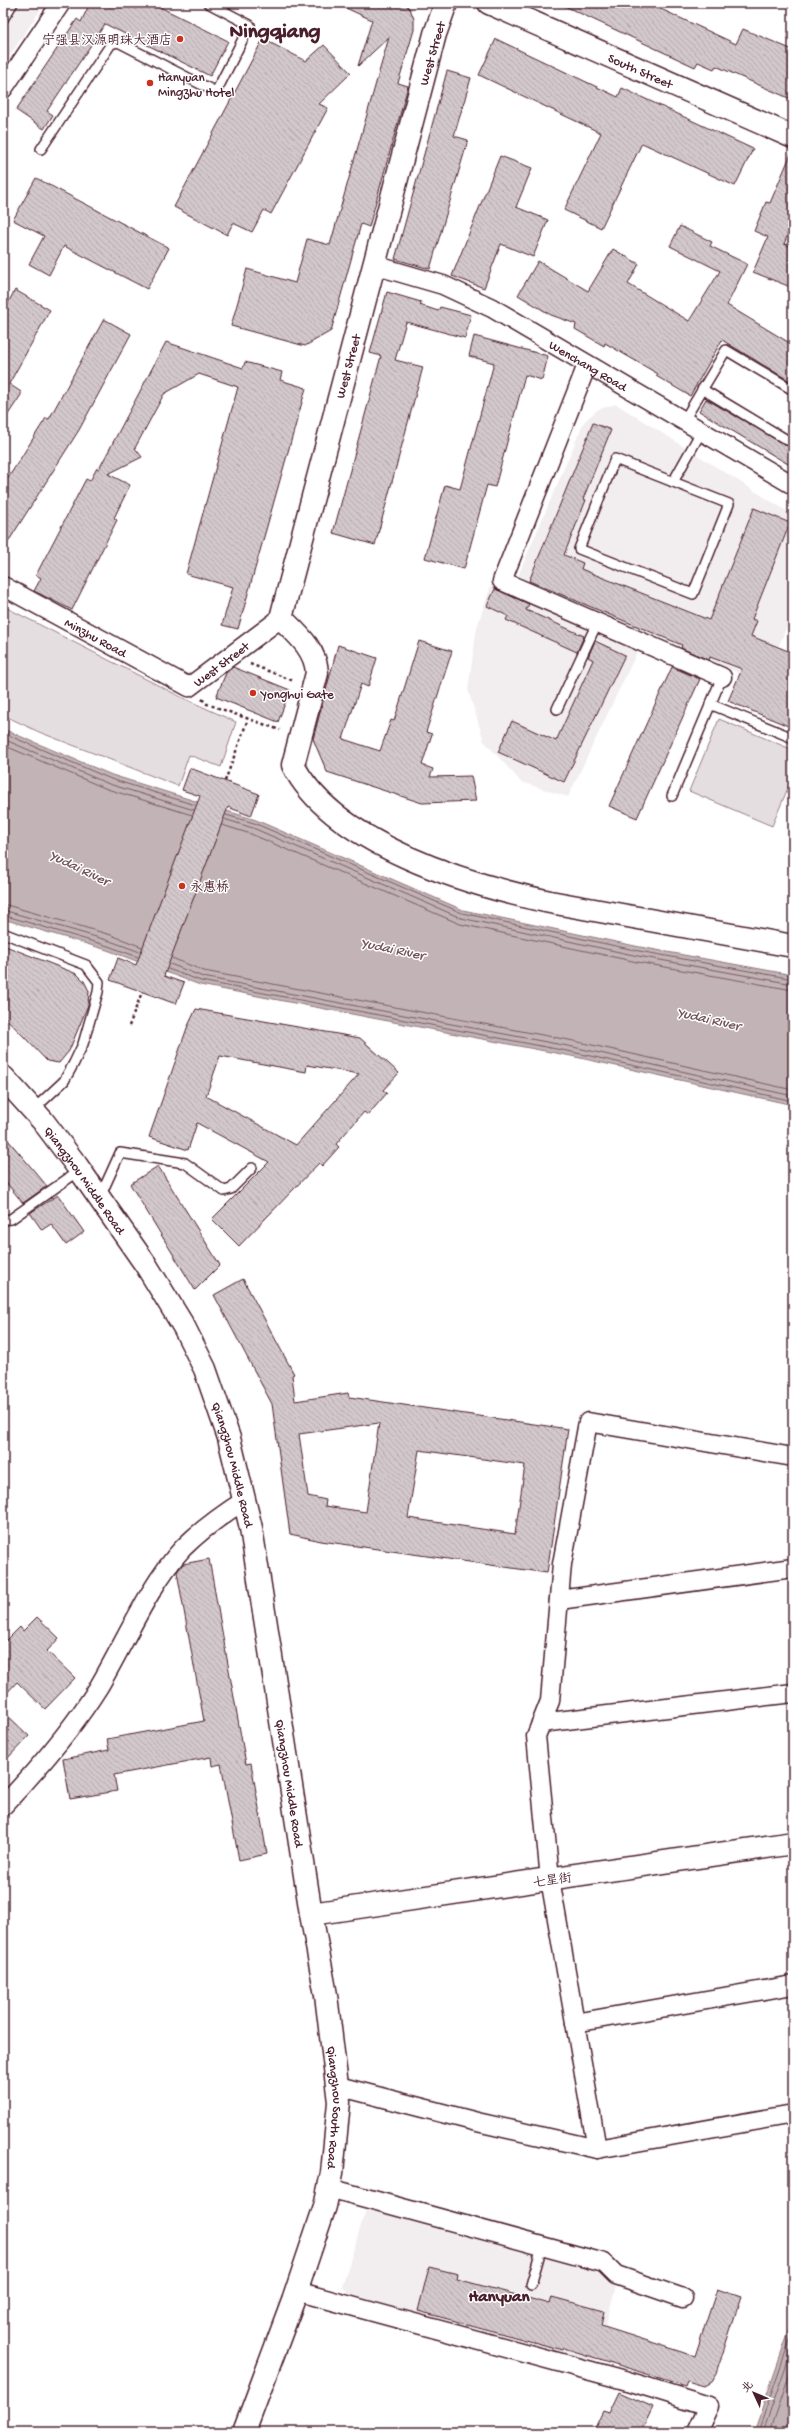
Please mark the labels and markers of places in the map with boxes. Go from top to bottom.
place label: 宁强县汉源明珠大酒店 [42,33,172,49]
marker: 宁强县汉源明珠大酒店 [175,34,185,44]
place label: Hanyuan Mingzhu Hotel [158,71,234,101]
marker: Hanyuan Mingzhu Hotel [145,78,155,88]
marker: Yonghui Gate [248,688,258,698]
place label: Yonghui Gate [260,688,334,703]
place label: 永惠桥 [190,880,229,896]
marker: 永惠桥 [177,881,187,891]

